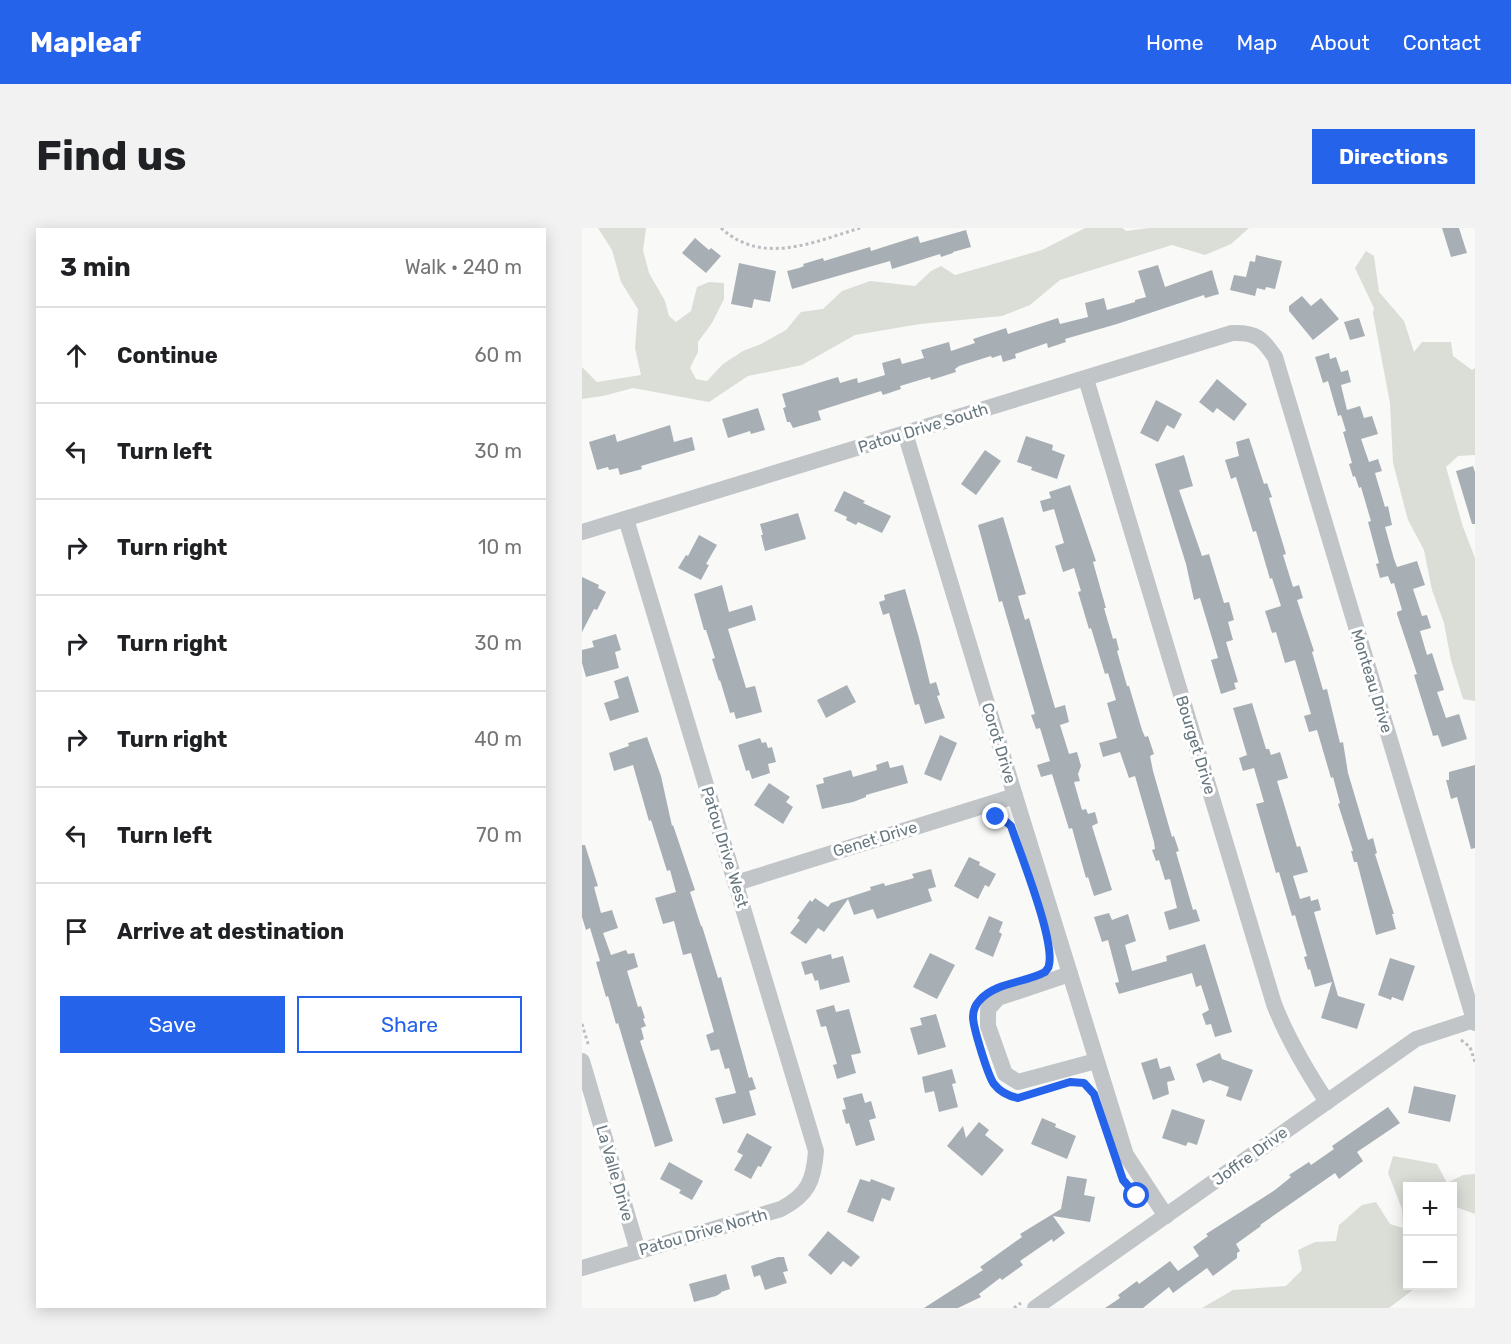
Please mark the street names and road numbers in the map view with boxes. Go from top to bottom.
street label: Patou Drive South [856,399,990,457]
street label: Monteau Drive [1347,627,1397,735]
street label: Bourget Drive [1172,693,1220,797]
street label: Corot Drive [978,700,1020,786]
street label: Patou Drive West [698,784,752,910]
street label: Genet Drive [831,817,919,861]
street label: La Valle Drive [592,1123,638,1223]
street label: Joffre Drive [1209,1123,1291,1189]
street label: Patou Drive North [637,1205,769,1259]

